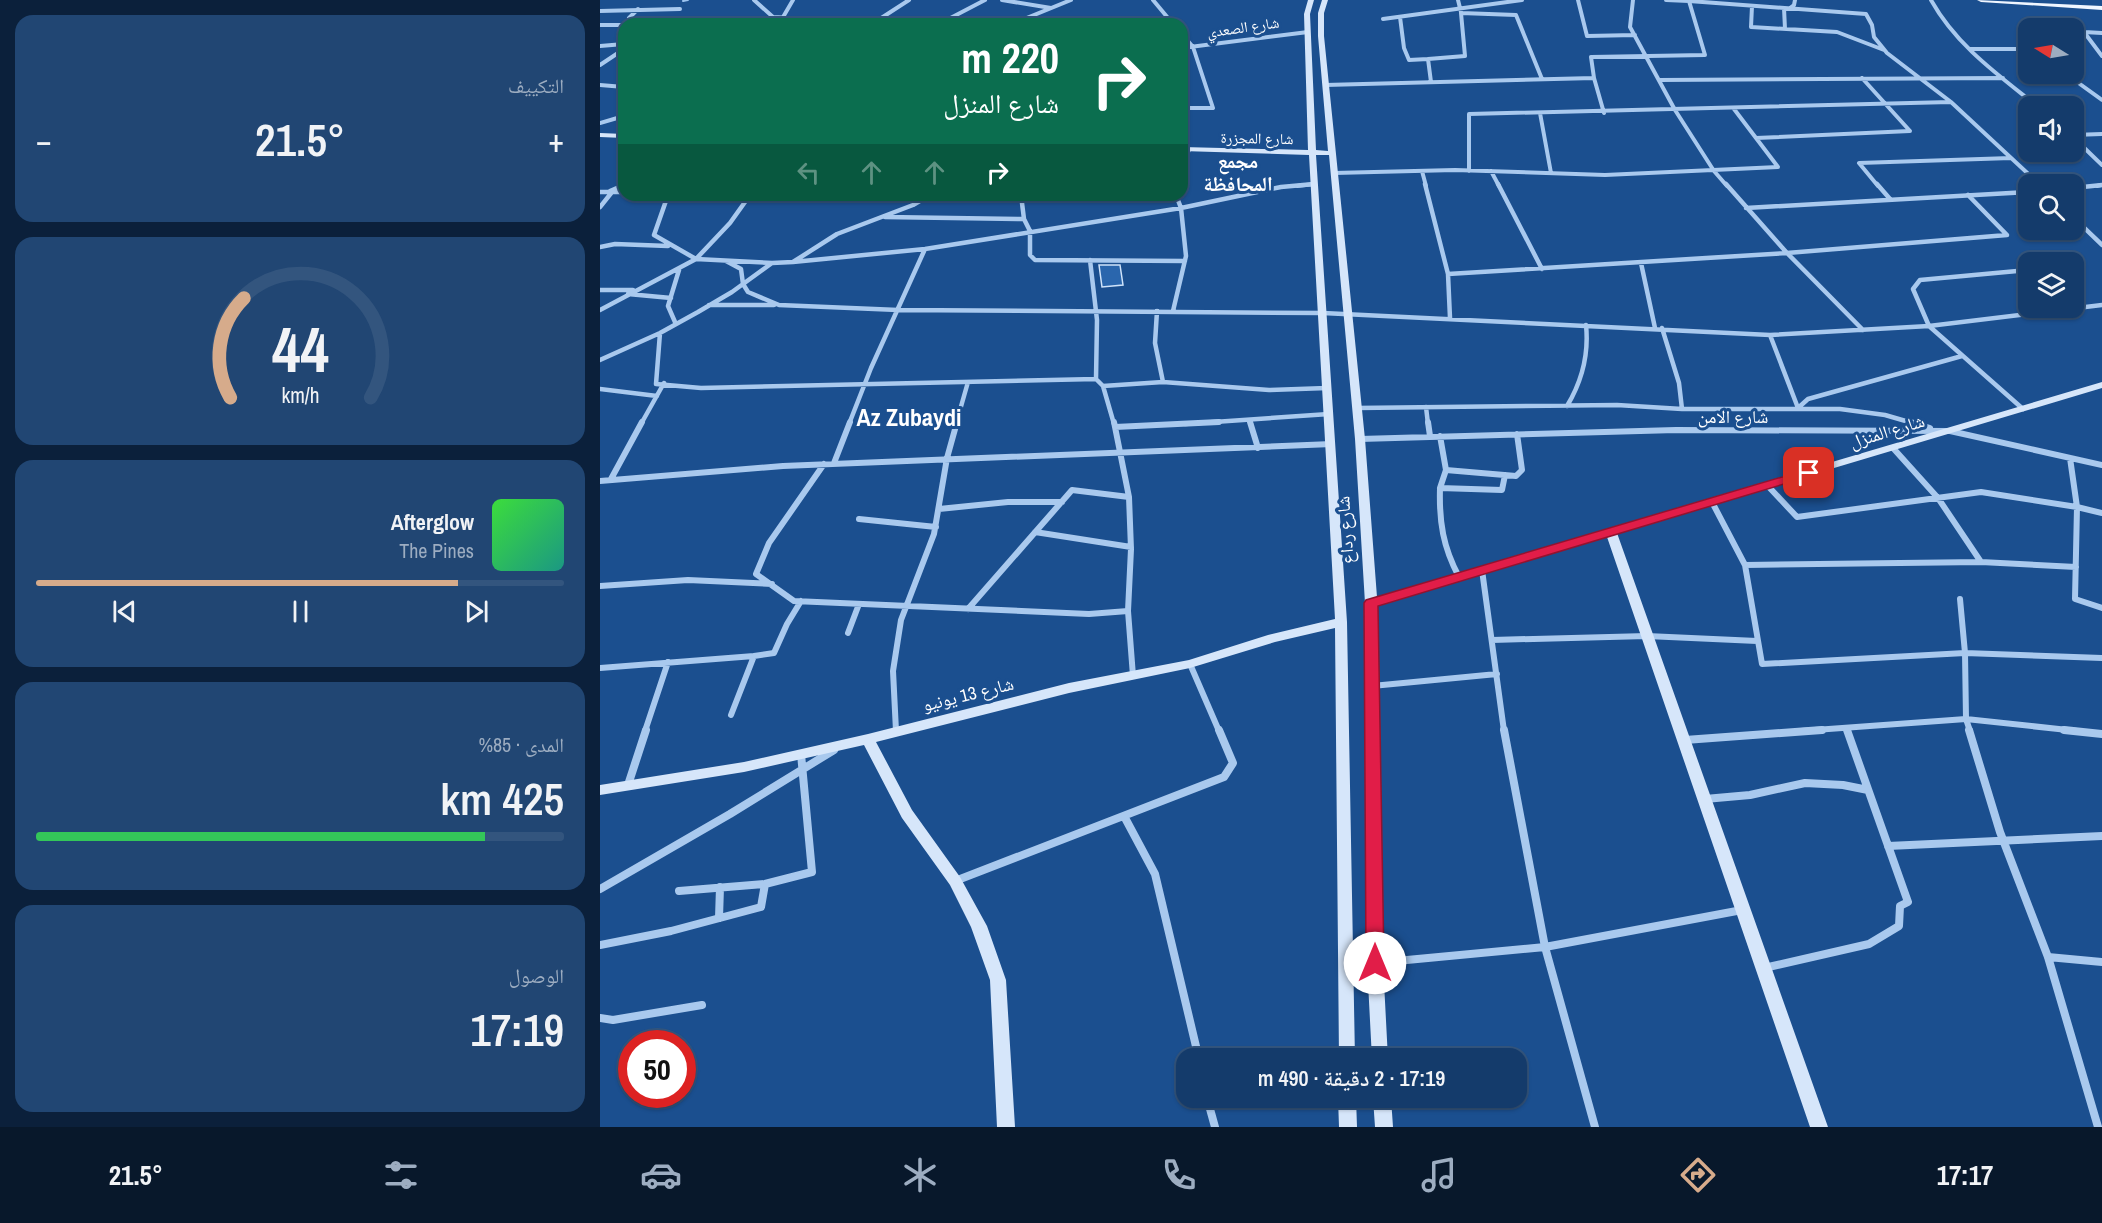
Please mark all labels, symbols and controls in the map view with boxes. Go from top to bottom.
street label: شارع الصعدي [1205,12,1281,44]
north arrow [2018,18,2084,84]
map controls [2018,18,2084,318]
text: 220 m [961,30,1059,86]
icon: right [1080,42,1158,120]
text: التكييف [508,72,564,99]
text: شارع المنزل [943,85,1059,121]
button: sound [2018,96,2084,162]
text: 21.5° [255,109,345,170]
text: − [36,118,52,162]
text: + [548,118,564,162]
street label: شارع المجزرة [1220,127,1294,149]
district label: مجمع المحافظة [1203,147,1273,197]
icon: left [792,156,825,189]
icon: ahead [855,156,888,189]
icon: ahead [918,156,951,189]
icon: right [981,156,1014,189]
button: search [2018,174,2084,240]
button: layers [2018,252,2084,318]
text: 44 [272,307,328,391]
text: km/h [281,382,319,411]
district label: Az Zubaydi [857,401,961,433]
street label: شارع الامن [1698,404,1768,429]
street label: شارع المنزل [1846,408,1928,454]
pin [1783,447,1834,498]
icon: arrive [1792,456,1825,489]
street label: شارع رداع [1330,495,1360,565]
text: Afterglow [391,507,474,537]
text: The Pines [399,537,474,564]
icon: previous [108,595,141,628]
icon: pause [284,595,317,628]
icon: next [460,595,493,628]
street label: شارع 13 يونيو [920,671,1016,717]
text: المدى · 85% [478,731,564,758]
text: 425 km [440,768,564,829]
position arrow [1343,931,1407,995]
text: الوصول [509,962,564,989]
text: 17:19 [470,999,564,1060]
speed limit sign: 50 [618,1030,696,1108]
text: 17:19 · 2 دقيقة · 490 m [1258,1063,1445,1093]
icon: filters [380,1154,422,1196]
icon: car [640,1154,682,1196]
icon: climate [899,1154,941,1196]
icon: phone [1158,1154,1200,1196]
icon: music [1418,1154,1460,1196]
icon: directions [1677,1154,1719,1196]
text: 21.5° [109,1157,163,1193]
text: 17:17 [1937,1157,1993,1193]

